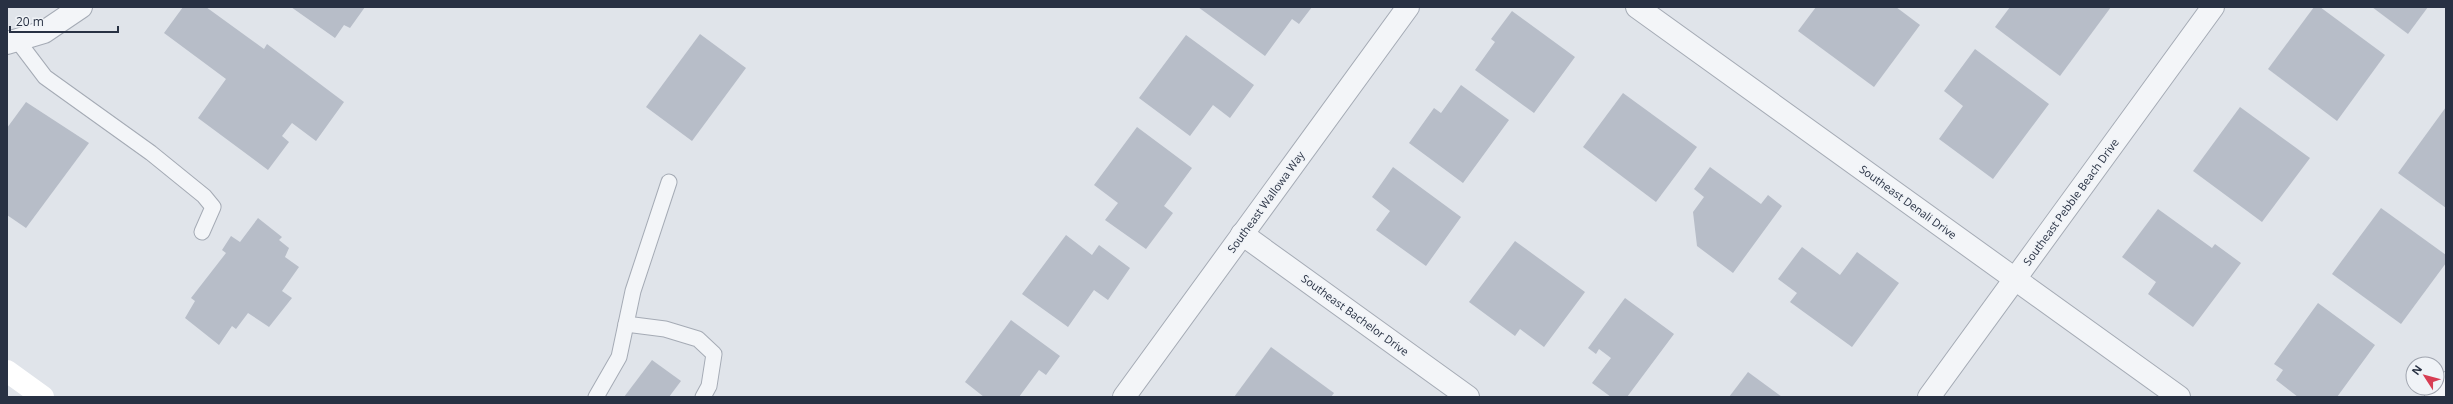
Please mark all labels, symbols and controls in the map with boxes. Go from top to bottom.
scale bar [10,8,118,34]
text: 20 m [16,13,44,30]
street label: Southeast Pebble Beach Drive [2019,135,2122,268]
street label: Southeast Wallowa Way [1224,148,1308,256]
street label: Southeast Denali Drive [1857,161,1960,242]
street label: Southeast Bachelor Drive [1299,270,1412,359]
north arrow [2405,356,2445,396]
text: N [2408,362,2425,378]

